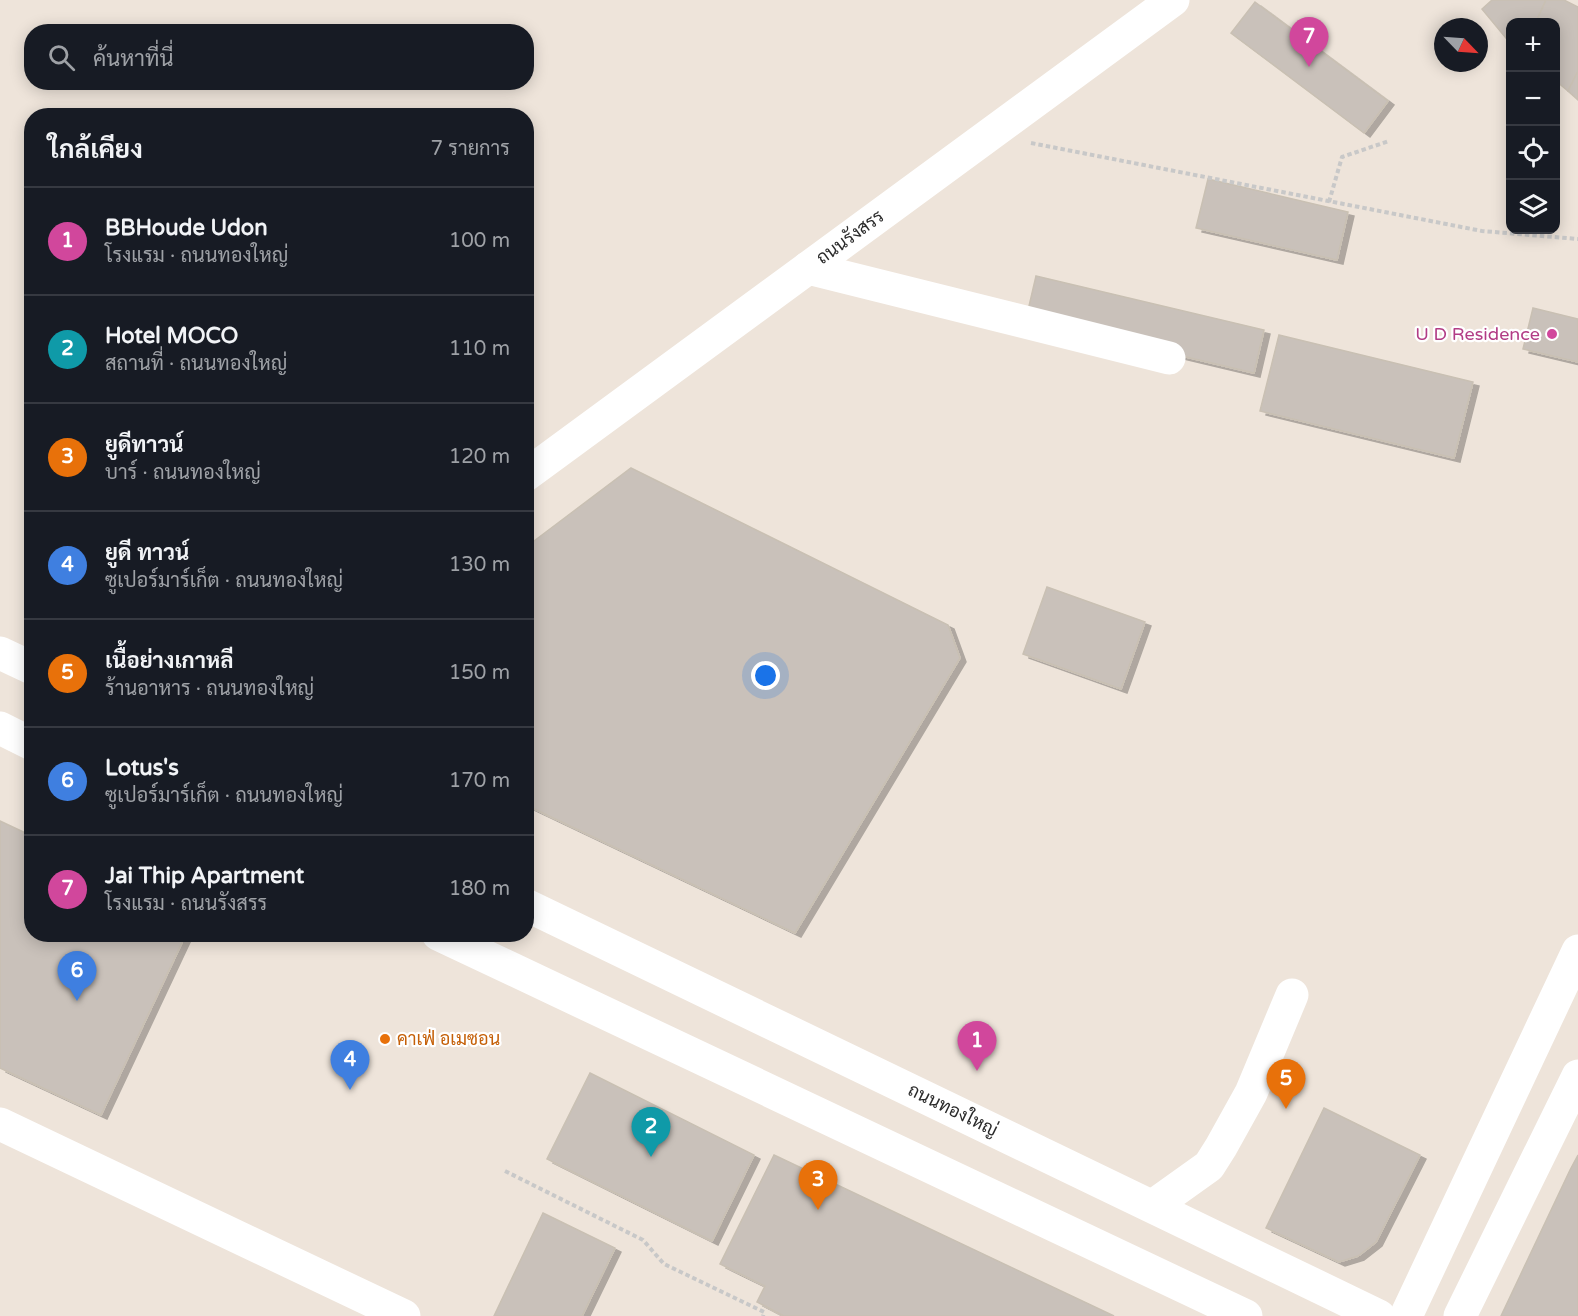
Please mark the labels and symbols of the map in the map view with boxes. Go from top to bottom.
pin: 7 [1290,17,1328,67]
north arrow [1434,18,1488,72]
street label: ถนนรังสรร [812,205,888,269]
place label: U D Residence [1415,323,1540,345]
marker: U D Residence [1545,327,1559,341]
your location [751,661,780,690]
pin: 6 [58,952,97,1001]
pin: 1 [958,1022,996,1071]
place label: คาเฟ่ อเมซอน [397,1028,500,1050]
marker: คาเฟ่ อเมซอน [378,1032,392,1046]
pin: 4 [330,1040,370,1090]
pin: 5 [1266,1060,1306,1109]
street label: ถนนทองใหญ่ [905,1077,1002,1141]
pin: 2 [632,1108,670,1157]
pin: 3 [798,1160,838,1210]

